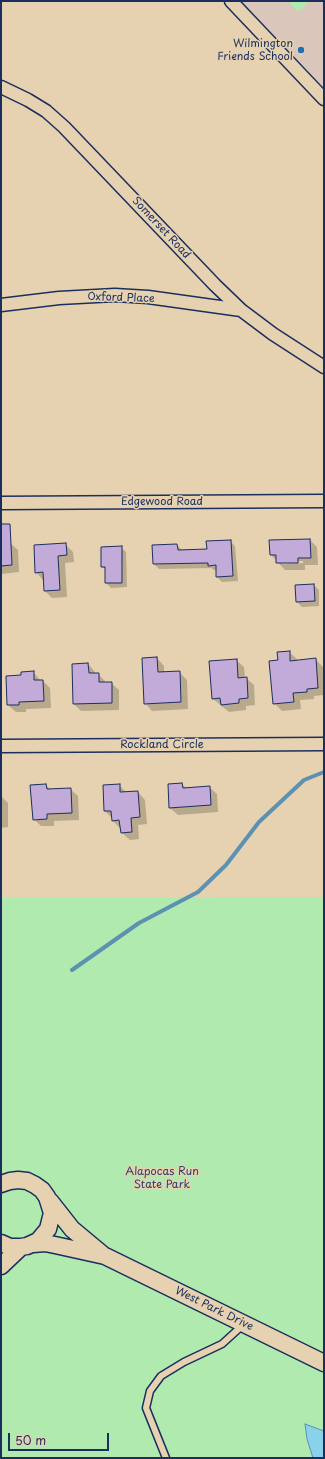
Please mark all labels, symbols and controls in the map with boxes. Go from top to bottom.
place label: Wilmington Friends School [217,37,293,63]
marker: Wilmington Friends School [296,45,306,55]
street label: Somerset Road [129,194,193,262]
street label: Oxford Place [87,290,155,306]
street label: Edgewood Road [121,495,203,509]
street label: Rockland Circle [120,738,204,752]
park label: Alapocas Run State Park [125,1165,199,1191]
street label: West Park Drive [173,1284,255,1334]
scale bar [10,1425,111,1451]
text: 50 m [15,1431,46,1449]

